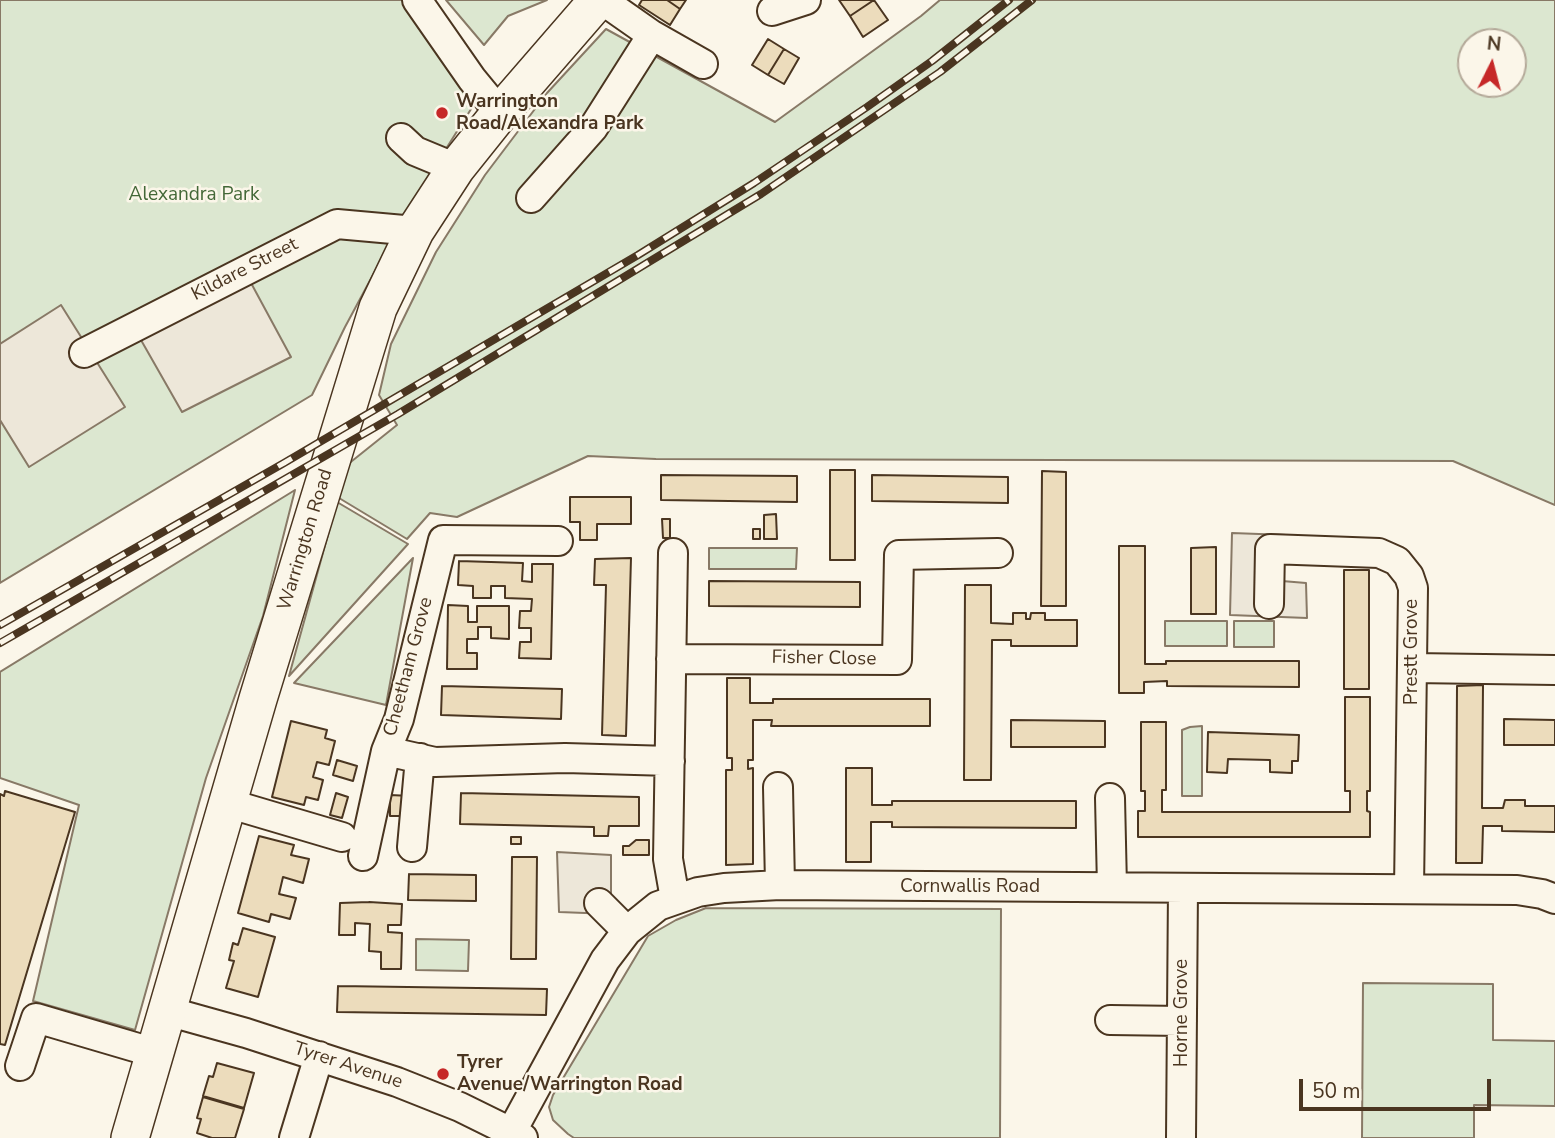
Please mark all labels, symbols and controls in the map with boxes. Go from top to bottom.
north arrow [1457,28,1527,98]
text: N [1486,30,1502,58]
place label: Warrington Road/Alexandra Park [456,91,644,135]
marker: Warrington Road/Alexandra Park [434,105,450,121]
park label: Alexandra Park [129,184,259,206]
street label: Kildare Street [188,233,302,307]
street label: Warrington Road [274,466,338,614]
street label: Cheetham Grove [379,595,439,739]
street label: Prestt Grove [1401,599,1423,705]
street label: Fisher Close [771,647,877,671]
street label: Cornwallis Road [900,876,1040,898]
street label: Horne Grove [1171,959,1193,1067]
street label: Tyrer Avenue [291,1038,405,1094]
place label: Tyrer Avenue/Warrington Road [457,1052,683,1096]
scale bar [1303,1064,1496,1108]
marker: Tyrer Avenue/Warrington Road [435,1066,451,1082]
text: 50 m [1312,1077,1361,1105]

